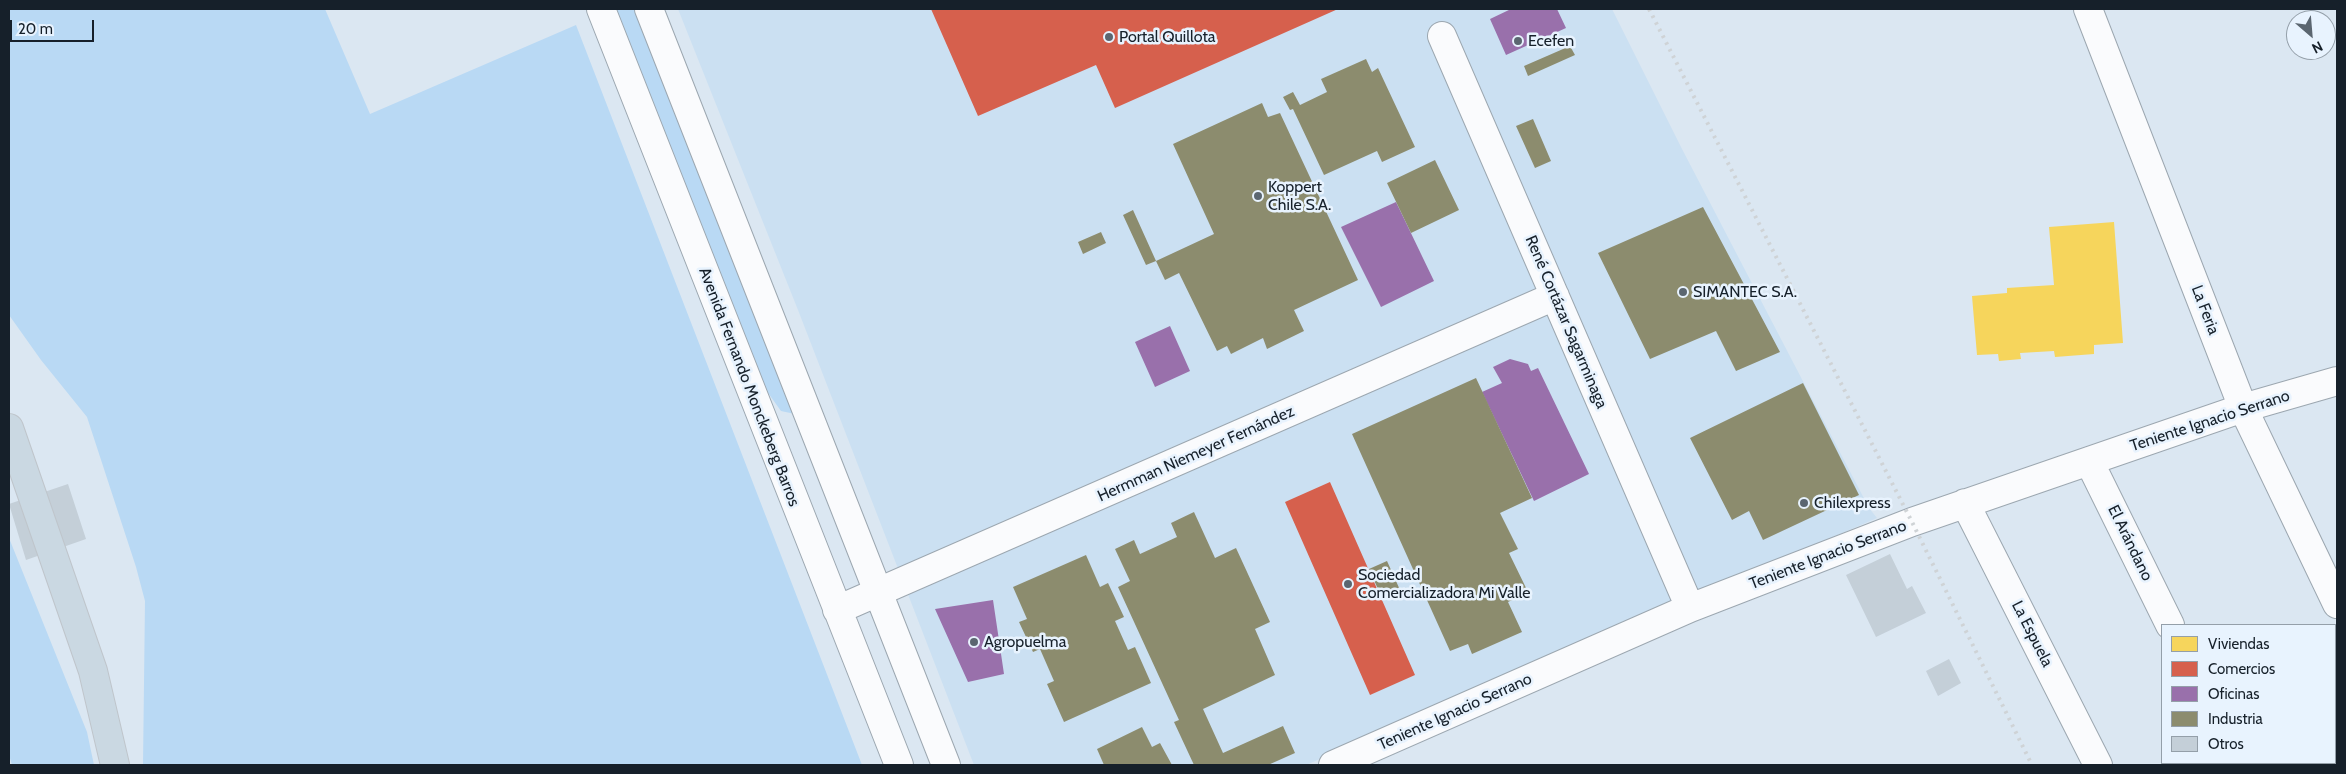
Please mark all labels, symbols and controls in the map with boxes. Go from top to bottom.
scale bar [12,10,96,42]
north arrow [2286,10,2336,60]
text: 20 m [18,20,53,38]
place label: Portal Quillota [1119,27,1215,47]
marker: Portal Quillota [1103,31,1115,43]
place label: Ecefen [1528,31,1574,51]
marker: Ecefen [1512,35,1524,47]
text: N [2309,37,2326,58]
place label: Koppert Chile S.A. [1268,177,1331,215]
marker: Koppert Chile S.A. [1252,190,1264,202]
street label: René Cortázar Sagarminaga [1521,233,1611,411]
street label: Avenida Fernando Monckeberg Barros [694,265,804,509]
place label: SIMANTEC S.A. [1693,282,1797,302]
street label: La Feria [2187,283,2223,337]
marker: SIMANTEC S.A. [1677,286,1689,298]
street label: Teniente Ignacio Serrano [2128,386,2292,456]
street label: Hermman Niemeyer Fernández [1095,402,1297,506]
place label: Chilexpress [1814,493,1891,513]
marker: Chilexpress [1798,497,1810,509]
street label: El Arándano [2103,502,2157,584]
street label: Teniente Ignacio Serrano [1747,516,1909,594]
place label: Sociedad Comercializadora Mi Valle [1358,565,1530,603]
marker: Sociedad Comercializadora Mi Valle [1342,578,1354,590]
street label: La Espuela [2007,598,2057,670]
legend [2161,624,2336,764]
place label: Agropuelma [984,632,1066,652]
text: Viviendas [2208,635,2269,653]
marker: Agropuelma [968,636,980,648]
text: Comercios [2208,660,2275,678]
street label: Teniente Ignacio Serrano [1375,669,1535,755]
text: Oficinas [2208,685,2259,703]
text: Industria [2208,710,2263,728]
text: Otros [2208,735,2244,753]

